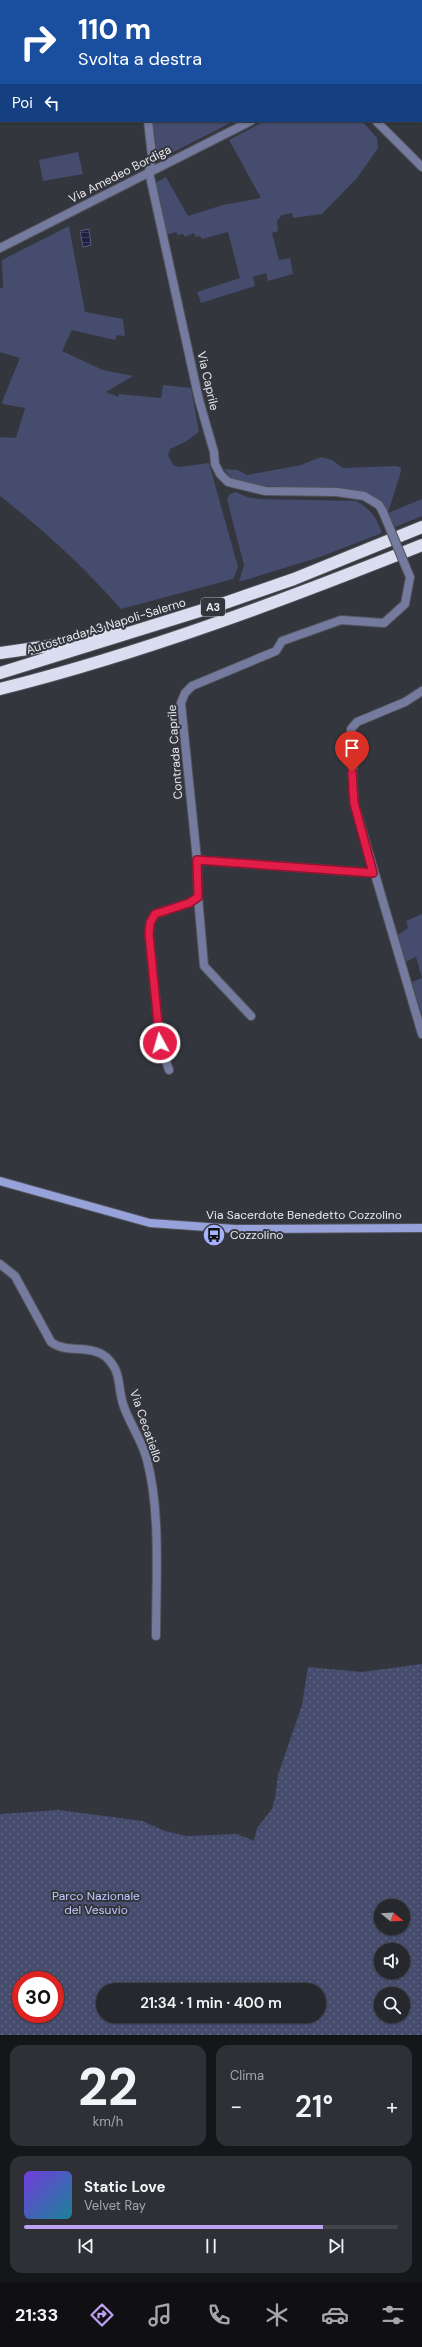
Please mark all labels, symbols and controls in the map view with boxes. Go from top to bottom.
text: 110 m [78,11,151,48]
icon: right [12,16,64,68]
text: Svolta a destra [78,47,202,71]
icon: left [41,92,63,114]
text: Poi [12,93,33,113]
street label: Via Amedeo Bordiga [66,141,174,207]
street label: Via Caprile [193,350,223,412]
street label: Autostrada A3 Napoli-Salerno [24,594,188,658]
road number: A3 [201,598,225,616]
street label: Contrada Caprile [164,704,186,800]
pin [335,731,369,772]
icon: arrive [341,737,363,759]
position arrow [139,1022,181,1064]
street label: Via Sacerdote Benedetto Cozzolino [206,1207,402,1223]
bus stop icon: Cozzolino [201,1222,227,1248]
place label: Cozzolino [230,1227,283,1243]
street label: Via Cecatiello [126,1387,166,1465]
park label: Parco Nazionale del Vesuvio [52,1888,140,1918]
north arrow [374,1899,410,1935]
map controls [374,1899,410,2023]
button: sound [374,1943,410,1979]
speed limit sign: 30 [12,1971,64,2023]
button: search [374,1987,410,2023]
text: 21:34 · 1 min · 400 m [140,1993,282,2013]
text: 22 [78,2053,138,2121]
text: Clima [230,2067,264,2084]
text: 21° [295,2087,333,2126]
text: − [230,2092,242,2121]
text: + [386,2092,398,2121]
text: km/h [93,2113,123,2130]
text: Static Love [84,2177,165,2197]
text: Velvet Ray [84,2197,146,2214]
icon: previous [75,2235,97,2257]
icon: pause [200,2235,222,2257]
icon: next [325,2235,347,2257]
icon: directions [88,2301,116,2329]
icon: music [146,2301,174,2329]
icon: phone [205,2301,233,2329]
icon: climate [263,2301,291,2329]
icon: car [321,2301,349,2329]
icon: filters [379,2301,407,2329]
text: 21:33 [15,2303,58,2327]

